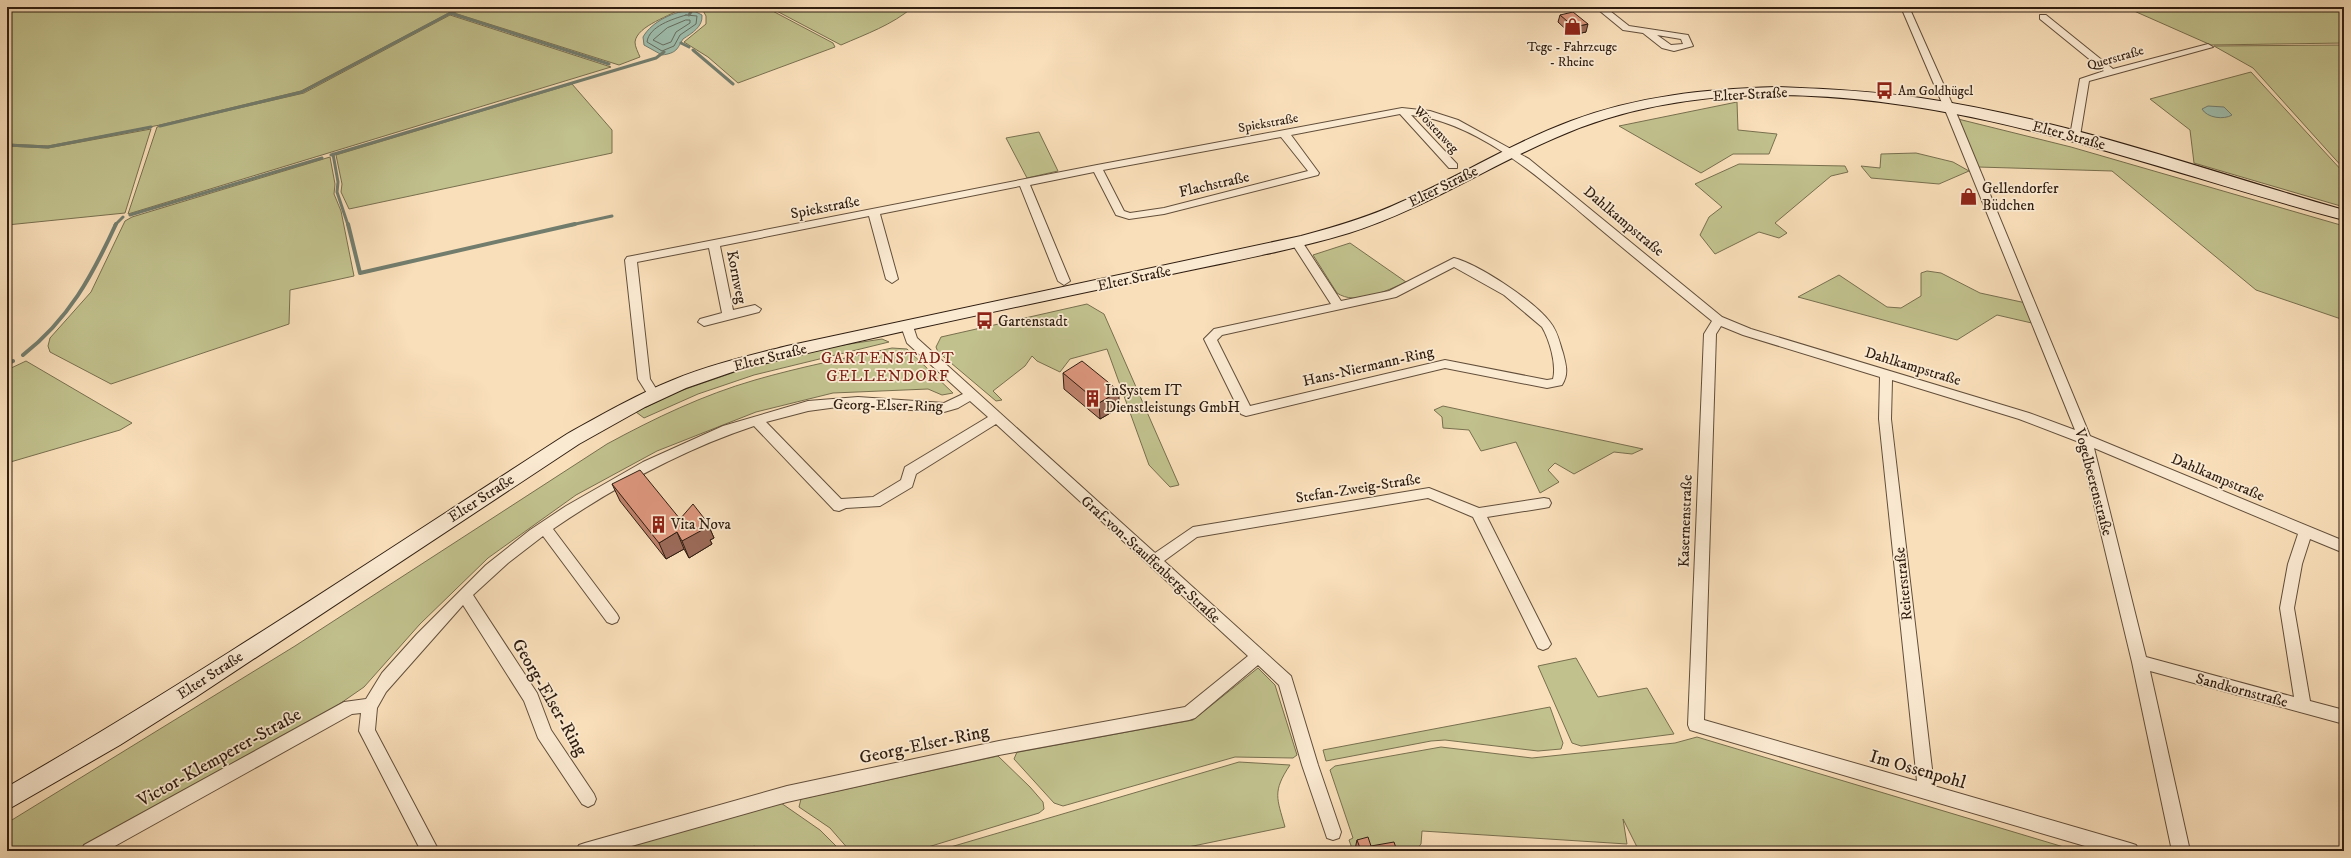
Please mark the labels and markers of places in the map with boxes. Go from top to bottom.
shop icon: Tege - Fahrzeuge - Rheine [1562,17,1582,37]
place label: Tege - Fahrzeuge - Rheine [1527,39,1617,70]
bus stop icon: Am Goldhügel [1875,80,1895,100]
place label: Am Goldhügel [1898,83,1973,99]
place label: Gellendorfer Büdchen [1982,179,2059,215]
shop icon: Gellendorfer Büdchen [1959,187,1979,207]
bus stop icon: Gartenstadt [975,311,995,331]
place label: Gartenstadt [998,312,1068,331]
place label: InSystem IT Dienstleistungs GmbH [1105,381,1240,417]
building icon: InSystem IT Dienstleistungs GmbH [1082,389,1102,409]
building icon: Vita Nova [648,514,668,534]
place label: Vita Nova [670,515,731,534]

